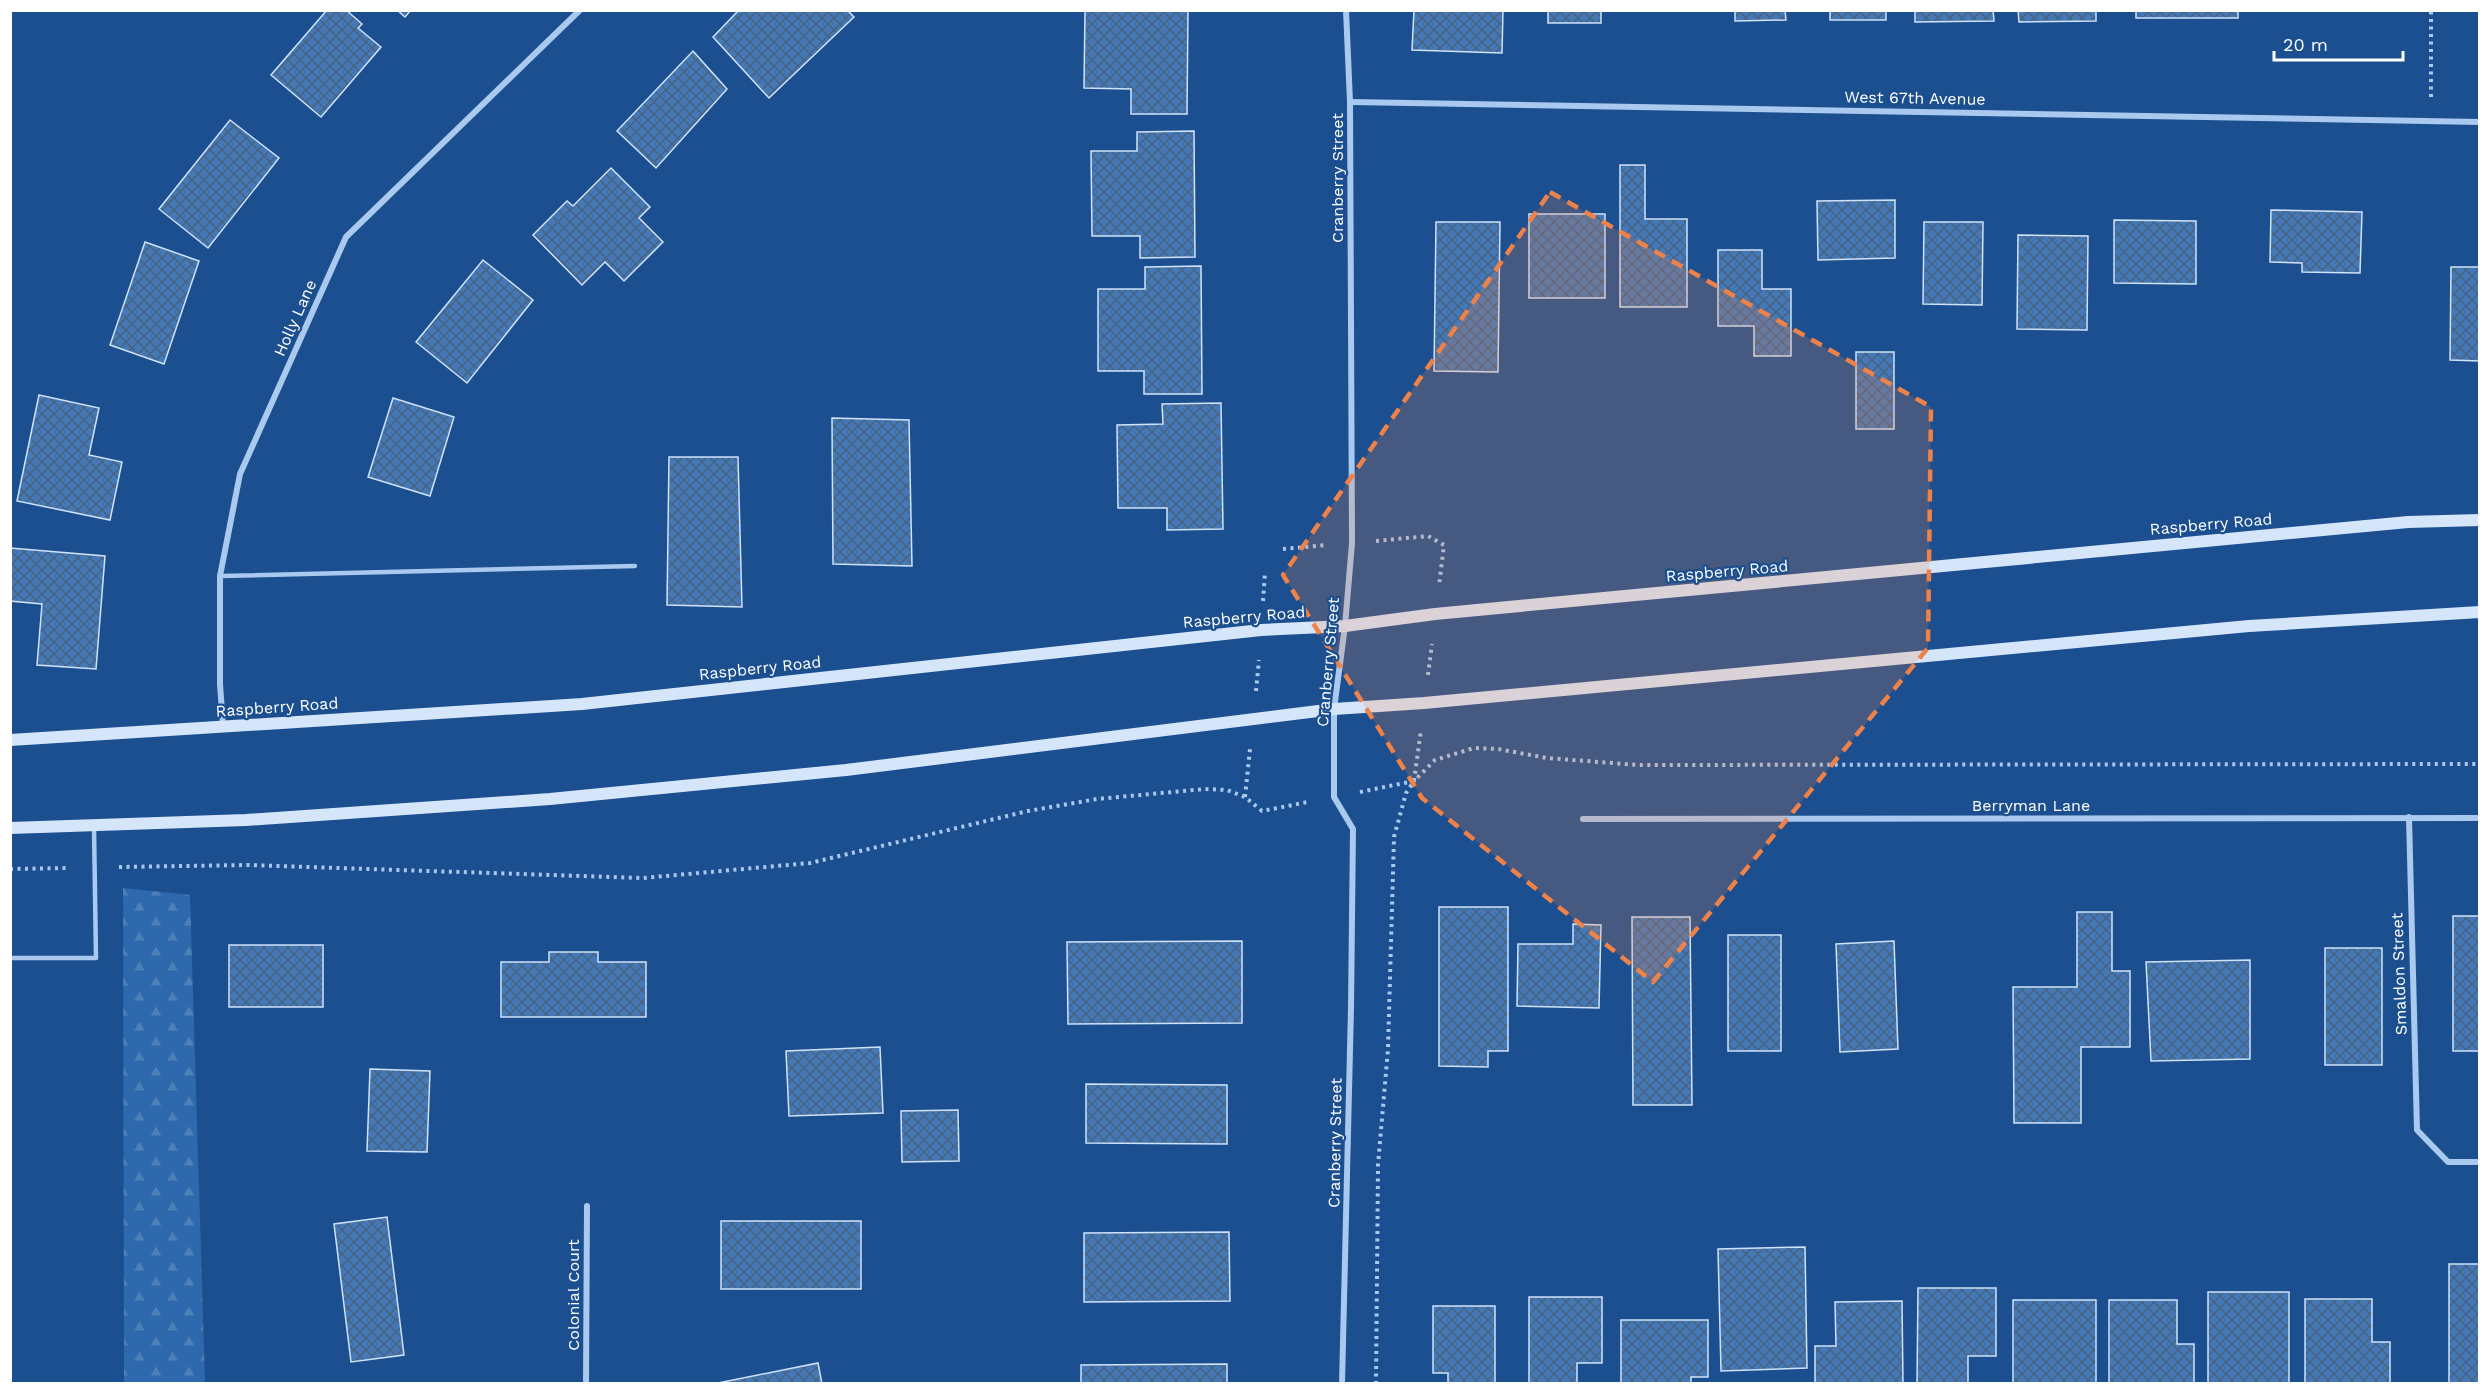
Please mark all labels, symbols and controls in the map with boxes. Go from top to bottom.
scale bar [2274,24,2403,62]
text: 20 m [2283,34,2328,55]
street label: West 67th Avenue [1844,87,1986,109]
street label: Cranberry Street [1328,113,1347,243]
street label: Holly Lane [270,277,320,359]
street label: Raspberry Road [2149,509,2273,539]
street label: Raspberry Road [1665,556,1789,586]
street label: Cranberry Street [1313,596,1343,728]
street label: Raspberry Road [1182,602,1306,632]
street label: Raspberry Road [698,652,822,684]
street label: Raspberry Road [215,693,339,721]
street label: Berryman Lane [1972,796,2090,815]
street label: Smaldon Street [2387,912,2411,1036]
street label: Cranberry Street [1324,1078,1346,1208]
street label: Colonial Court [564,1239,583,1351]

